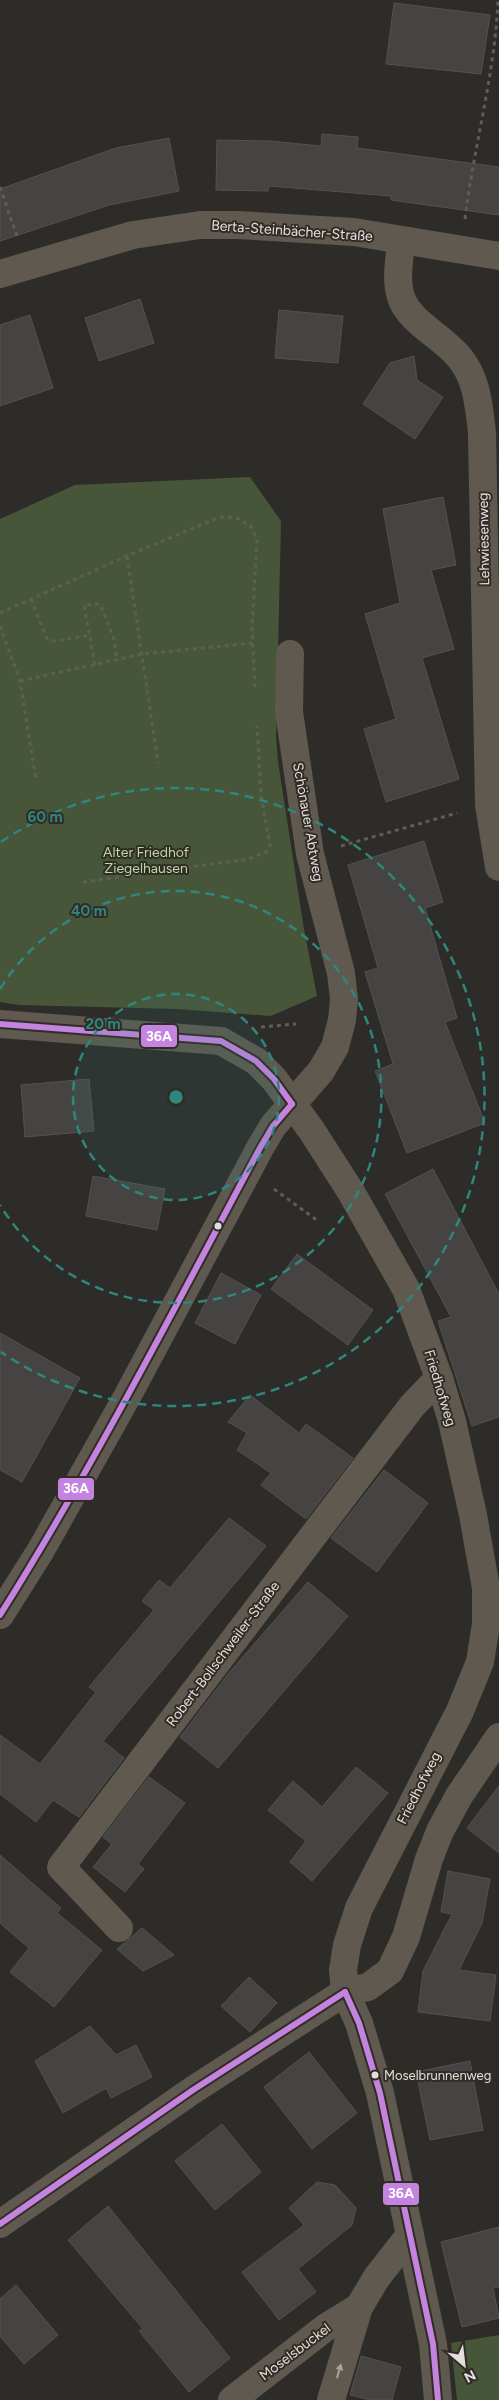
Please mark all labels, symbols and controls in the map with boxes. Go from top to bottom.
street label: Berta-Steinbächer-Straße [211,217,374,245]
street label: Lehwiesenweg [475,492,493,586]
street label: Schönauer Abtweg [289,761,327,883]
text: 60 m [27,808,63,826]
park label: Alter Friedhof Ziegelhausen [103,844,190,877]
text: 40 m [71,902,107,920]
text: 20 m [85,1015,121,1033]
line badge: 36A [140,1024,178,1048]
text: 36A [146,1028,172,1045]
centre of rings [167,1088,185,1106]
unlabelled marker [213,1221,223,1231]
street label: Friedhofweg [420,1348,460,1428]
line badge: 36A [57,1477,95,1501]
text: 36A [63,1480,89,1497]
street label: Robert-Bollschweiler-Straße [163,1578,283,1730]
street label: Friedhofweg [393,1749,445,1827]
place label: Moselbrunnenweg [384,2068,491,2083]
marker: Moselbrunnenweg [370,2070,380,2080]
line badge: 36A [382,2182,420,2206]
text: 36A [388,2185,414,2202]
street label: Moselsbuckel [256,2320,334,2384]
north arrow [439,2340,489,2390]
one-way arrow [336,2364,344,2379]
text: N [461,2366,479,2386]

